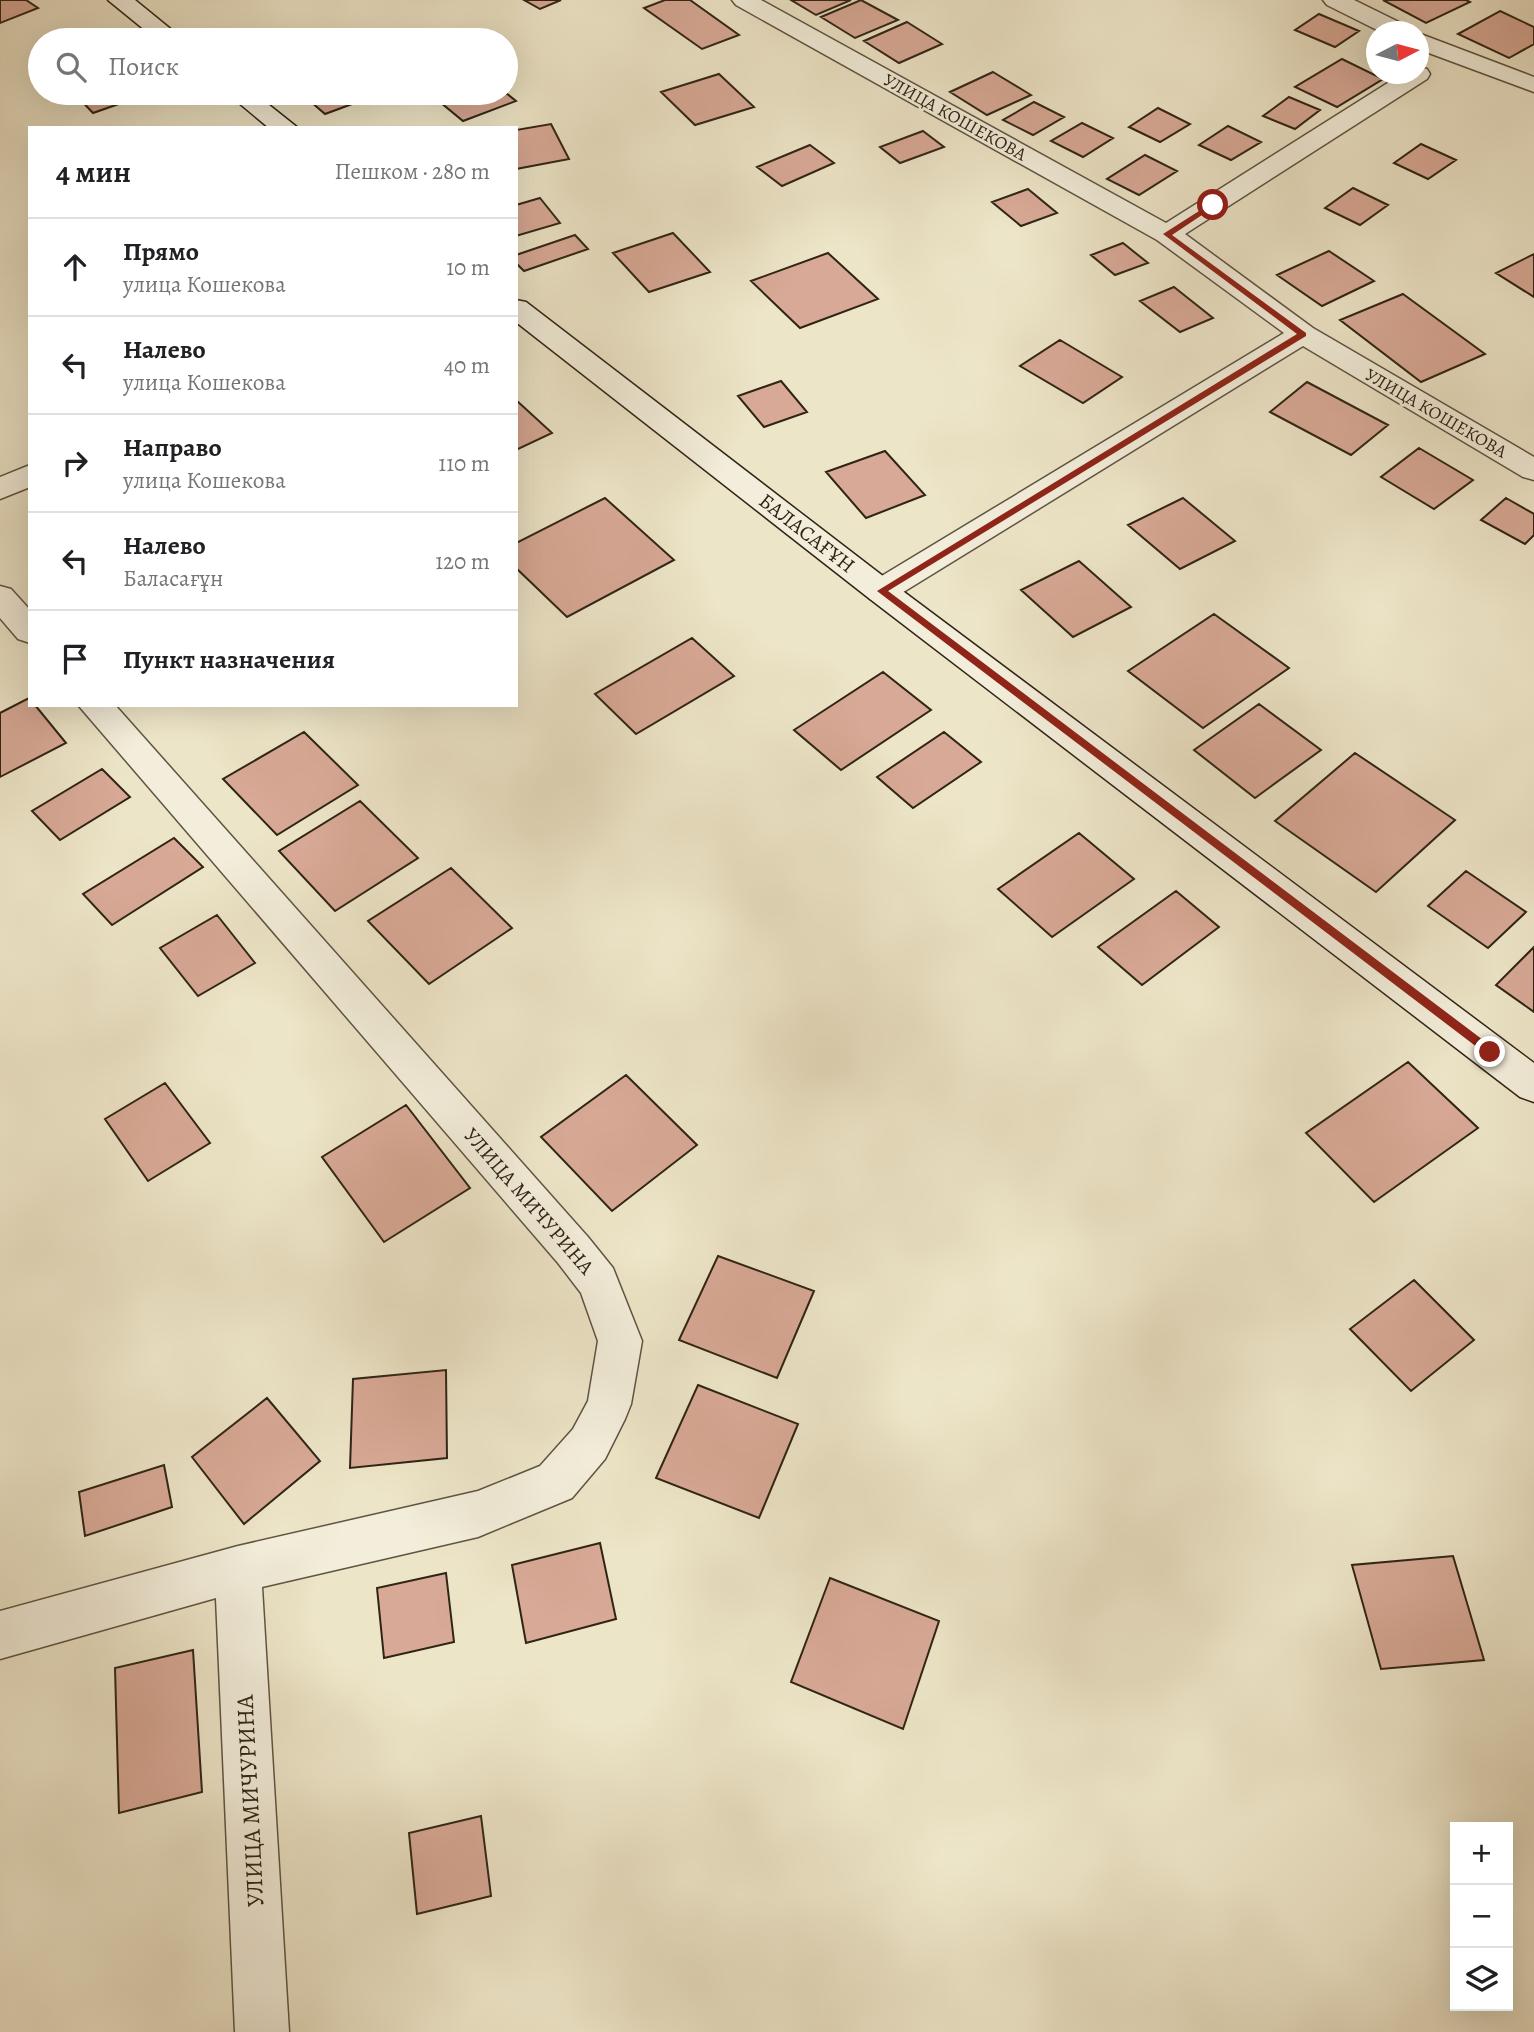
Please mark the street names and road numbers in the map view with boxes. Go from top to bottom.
street label: УЛИЦА КОШЕКОВА [879,68,1031,167]
street label: УЛИЦА КОШЕКОВА [1361,363,1512,464]
street label: БАЛАСАҒҰН [753,487,861,579]
street label: УЛИЦА МИЧУРИНА [458,1122,601,1281]
street label: УЛИЦА МИЧУРИНА [228,1693,272,1908]

